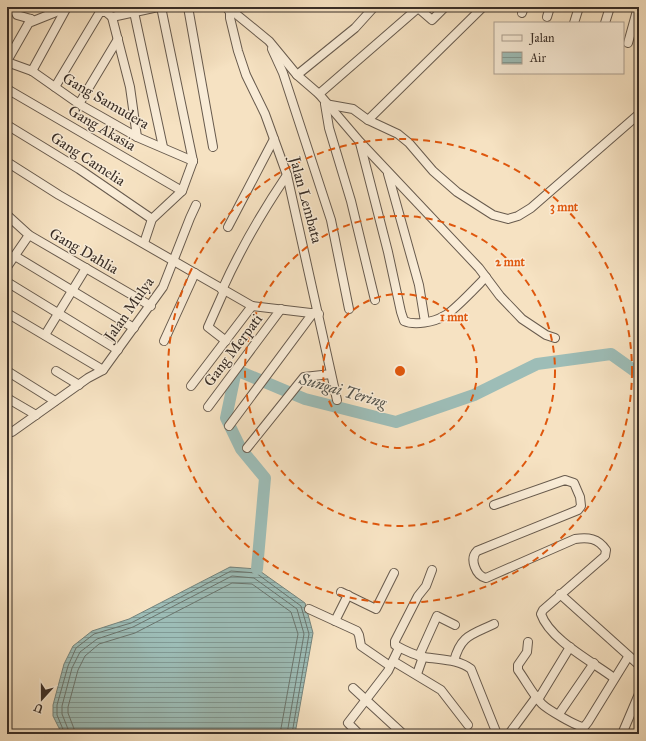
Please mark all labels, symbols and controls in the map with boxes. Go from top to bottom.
legend [494,22,624,74]
text: Jalan [528,31,555,46]
text: Air [529,51,546,65]
street label: Gang Samudera [60,69,153,133]
street label: Gang Akasia [65,101,140,155]
street label: Gang Camelia [47,128,129,190]
street label: Jalan Lembata [284,153,326,246]
text: 3 mnt [550,200,579,215]
street label: Gang Dahlia [46,224,122,278]
text: 2 mnt [495,255,525,269]
street label: Jalan Mulya [99,273,159,347]
street label: Gang Merpati [200,310,266,390]
text: 1 mnt [440,310,469,324]
centre of rings [393,364,407,378]
water label: Sungai Tering [296,369,389,412]
north arrow [22,679,62,719]
text: U [32,700,45,715]

